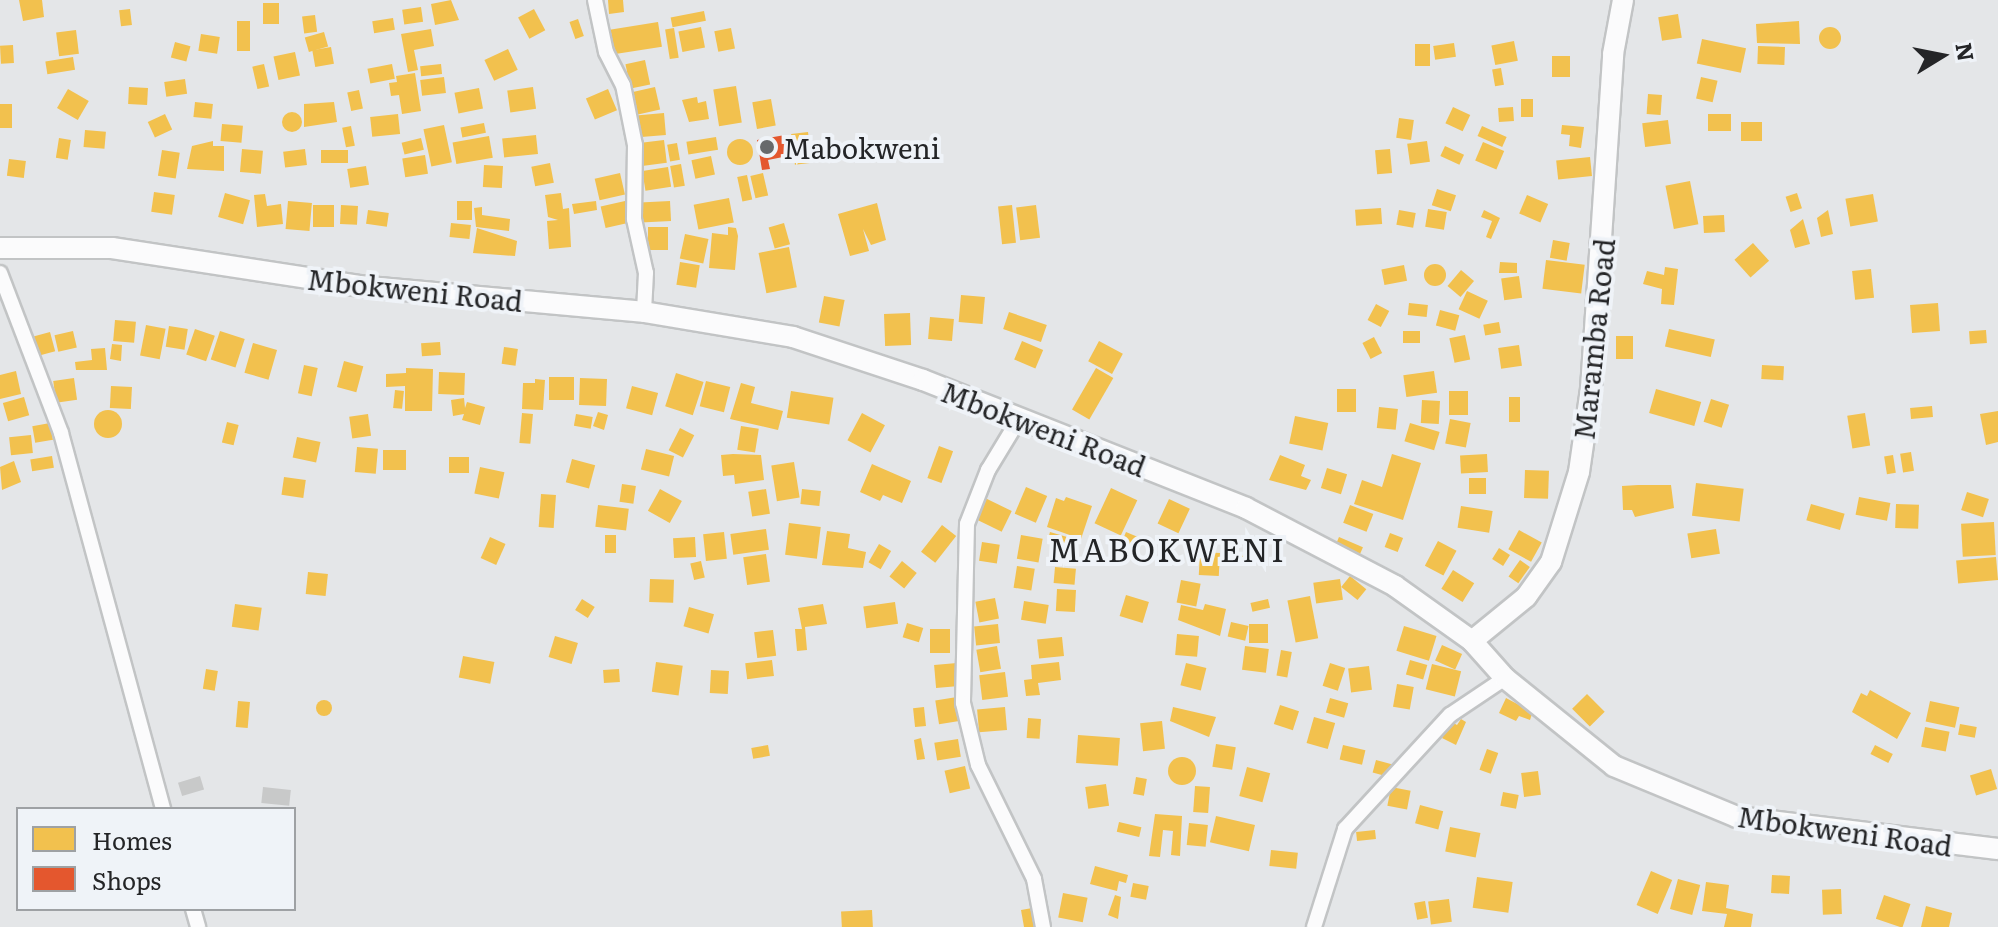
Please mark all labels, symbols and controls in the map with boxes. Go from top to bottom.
north arrow [1902,16,1982,96]
text: N [1948,40,1984,64]
place label: Mabokweni [783,130,940,164]
marker: Mabokweni [758,138,776,156]
street label: Maramba Road [1566,237,1620,441]
street label: Mbokweni Road [306,261,524,317]
street label: Mbokweni Road [937,374,1151,482]
district label: MABOKWENI [1048,529,1286,567]
street label: Mbokweni Road [1735,798,1955,862]
legend [16,807,296,911]
text: Homes [92,822,172,857]
text: Shops [92,862,161,897]

